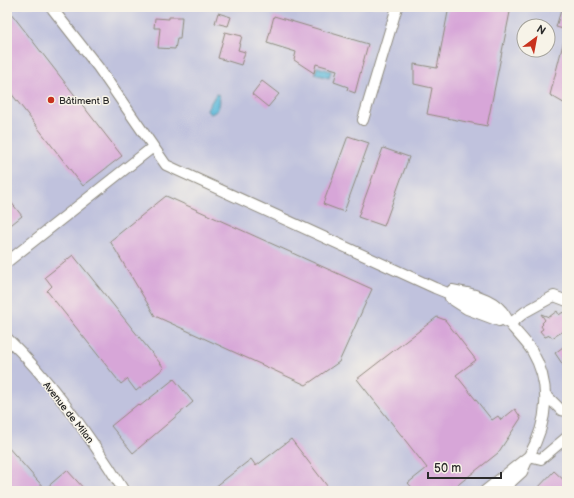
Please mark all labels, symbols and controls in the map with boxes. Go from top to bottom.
north arrow [516,18,556,58]
text: N [534,22,548,38]
marker: Bâtiment B [46,95,56,105]
place label: Bâtiment B [59,95,110,107]
street label: Avenue de Milan [40,379,96,446]
scale bar [428,454,501,480]
text: 50 m [434,461,461,476]

